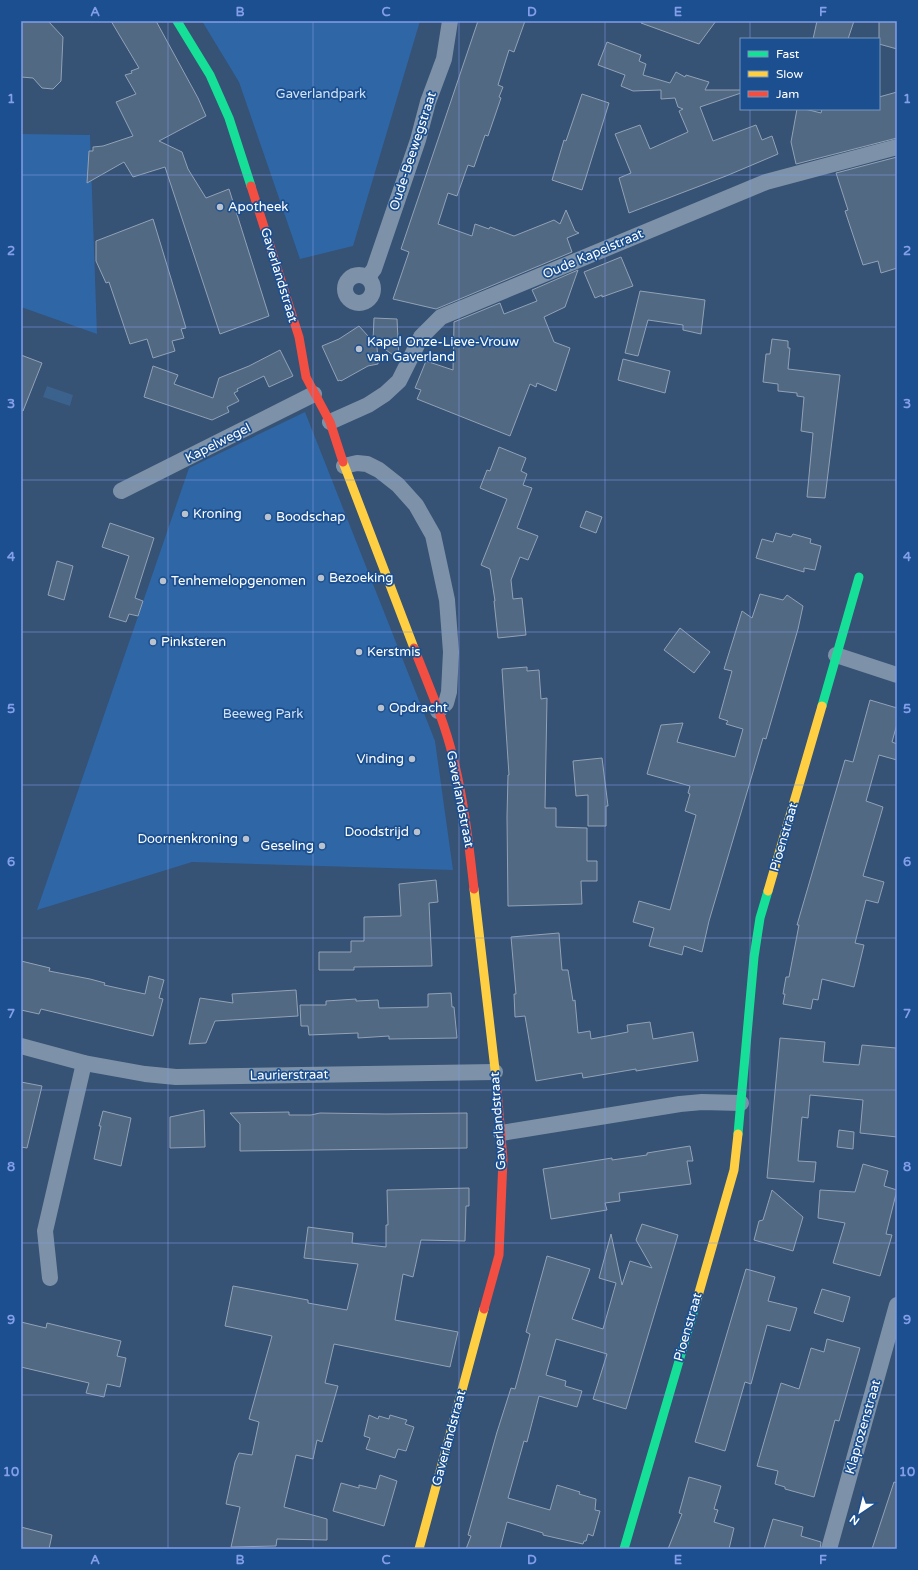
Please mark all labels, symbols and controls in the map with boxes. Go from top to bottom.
text: A [90,4,100,20]
text: B [235,4,245,20]
text: C [381,4,391,20]
text: D [527,4,537,20]
text: E [674,4,682,20]
text: F [819,4,827,20]
legend [740,38,880,110]
text: Fast [776,47,800,61]
text: Slow [776,67,803,81]
park label: Gaverlandpark [276,86,366,102]
text: Jam [776,87,799,101]
street label: Oude-Beewegstraat [386,89,440,213]
text: 1 [7,91,15,107]
text: 1 [903,91,911,107]
place label: Apotheek [228,199,288,215]
marker: Apotheek [215,202,225,212]
street label: Gaverlandstraat [257,226,301,324]
street label: Oude Kapelstraat [540,226,646,282]
text: 2 [7,243,15,259]
text: 2 [903,243,911,259]
place label: Kapel Onze-Lieve-Vrouw van Gaverland [367,334,519,365]
marker: Kapel Onze-Lieve-Vrouw van Gaverland [354,344,364,354]
text: 3 [7,396,15,412]
text: 3 [903,396,911,412]
street label: Kapelwegel [183,420,253,466]
place label: Kroning [193,506,242,522]
marker: Kroning [180,509,190,519]
place label: Boodschap [276,509,346,525]
marker: Boodschap [263,512,273,522]
text: 4 [7,549,16,565]
text: 4 [903,549,912,565]
place label: Bezoeking [329,570,393,586]
place label: Tenhemelopgenomen [171,573,306,589]
marker: Bezoeking [316,573,326,583]
marker: Tenhemelopgenomen [158,576,168,586]
place label: Pinksteren [161,634,226,650]
marker: Pinksteren [148,637,158,647]
place label: Kerstmis [367,644,421,660]
marker: Kerstmis [354,647,364,657]
place label: Opdracht [389,700,448,716]
text: 5 [7,701,15,717]
text: 5 [903,701,911,717]
marker: Opdracht [376,703,386,713]
park label: Beeweg Park [223,706,303,722]
street label: Gaverlandstraat [443,749,477,849]
place label: Vinding [356,751,404,767]
marker: Vinding [407,754,417,764]
street label: Pioenstraat [767,801,801,873]
place label: Doodstrijd [345,824,409,840]
marker: Doodstrijd [412,827,422,837]
place label: Doornenkroning [137,831,238,847]
marker: Doornenkroning [241,834,251,844]
place label: Geseling [261,838,314,854]
marker: Geseling [317,841,327,851]
text: 6 [7,854,15,870]
text: 6 [903,854,911,870]
text: 7 [7,1006,15,1022]
text: 7 [903,1006,911,1022]
street label: Laurierstraat [249,1066,329,1084]
street label: Gaverlandstraat [487,1071,509,1171]
text: 8 [7,1159,15,1175]
text: 8 [903,1159,911,1175]
street label: Pioenstraat [671,1291,705,1363]
text: 9 [7,1312,15,1328]
text: 9 [903,1312,911,1328]
street label: Klaprozenstraat [842,1378,884,1476]
street label: Gaverlandstraat [429,1388,469,1488]
text: 10 [3,1464,19,1480]
text: 10 [899,1464,915,1480]
north arrow [840,1492,880,1532]
text: N [847,1512,862,1528]
text: A [90,1552,100,1568]
text: B [235,1552,245,1568]
text: C [381,1552,391,1568]
text: D [527,1552,537,1568]
text: E [674,1552,682,1568]
text: F [819,1552,827,1568]

